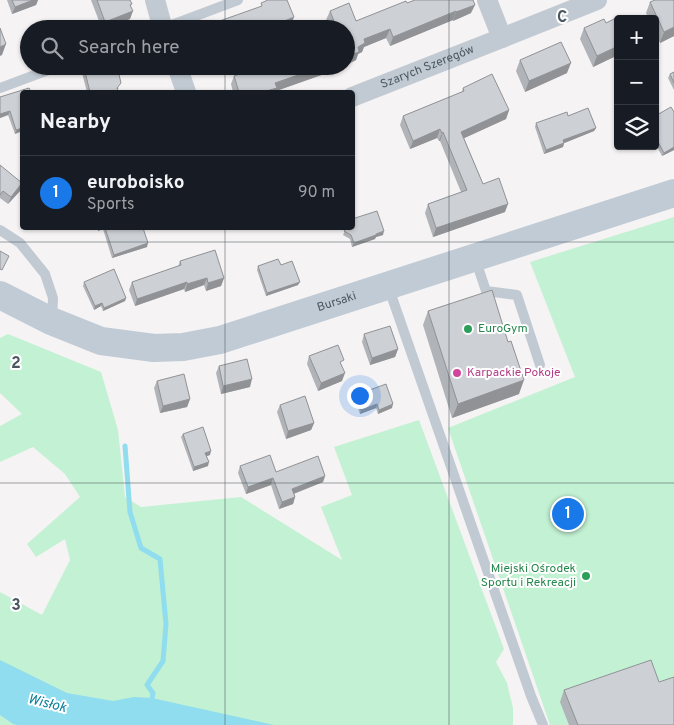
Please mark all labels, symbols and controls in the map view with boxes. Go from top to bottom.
text: C [557,8,567,28]
map controls [614,15,659,150]
button: + [614,15,659,60]
search box [20,20,355,75]
icon: search [38,34,66,62]
text: Search here [78,36,180,60]
street label: Szarych Szeregów [378,42,477,93]
button: − [614,60,659,105]
button: layers [614,105,659,150]
text: Nearby [40,109,111,136]
text: euroboisko [87,171,185,195]
text: 1 [53,183,59,203]
text: 90 m [298,183,335,203]
text: Sports [87,195,135,215]
street label: Bursaki [315,288,359,316]
place label: EuroGym [478,321,528,337]
marker: EuroGym [462,323,474,335]
text: 2 [11,354,21,374]
place label: Karpackie Pokoje [467,365,560,381]
marker: Karpackie Pokoje [451,367,463,379]
your location [347,383,373,409]
pin: 1 [552,495,584,533]
place label: Miejski Ośrodek Sportu i Rekreacji [481,561,576,591]
marker: Miejski Ośrodek Sportu i Rekreacji [580,570,592,582]
text: 3 [11,596,21,616]
water label: Wisłok [26,691,69,717]

